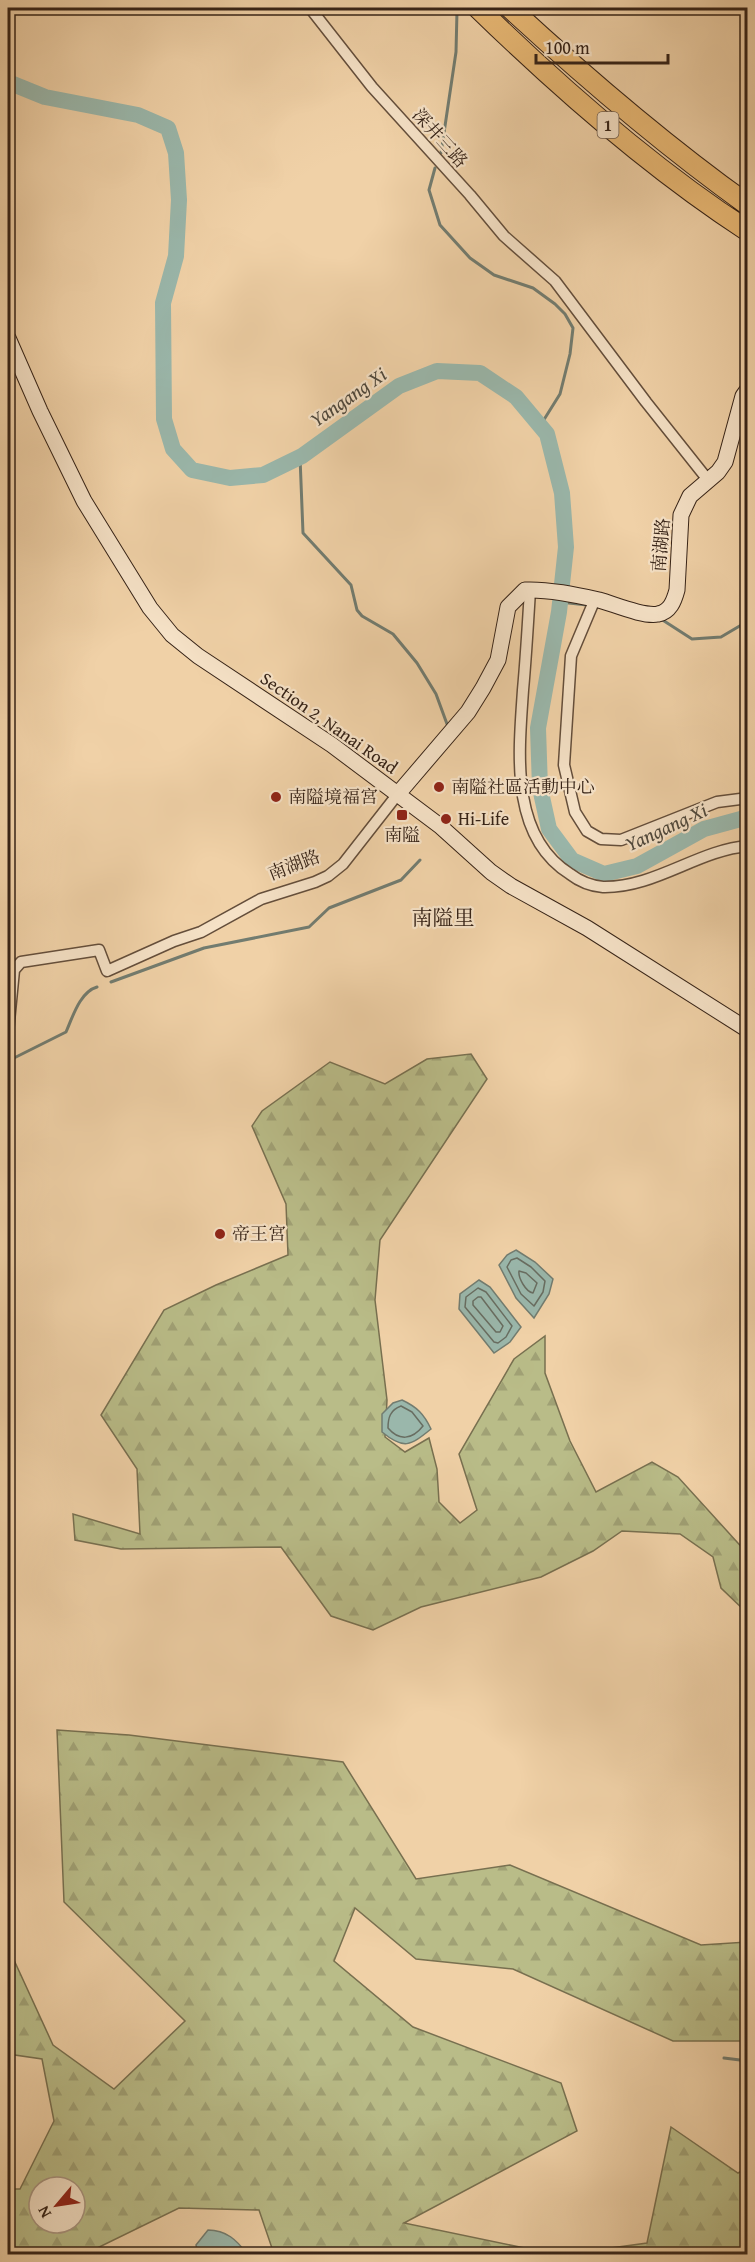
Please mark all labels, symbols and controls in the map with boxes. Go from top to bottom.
scale bar [536,27,668,65]
text: 100 m [545,34,590,61]
street label: 深井三路 [406,102,474,173]
road number: 1 [598,112,618,138]
water label: Yangang Xi [304,360,392,434]
street label: 南湖路 [645,517,676,573]
street label: Section 2, Nanai Road [255,665,404,780]
place label: 南隘社區活動中心 [451,773,595,800]
marker: 南隘社區活動中心 [432,780,446,794]
place label: 南隘境福宮 [288,783,378,810]
marker: 南隘境福宮 [269,790,283,804]
water label: Yangang Xi [620,795,712,858]
place label: Hi-Life [458,805,509,832]
marker: 南隘 [395,808,409,822]
marker: Hi-Life [439,812,453,826]
place label: 南隘 [384,821,420,848]
street label: 南湖路 [264,842,324,887]
district label: 南隘里 [412,902,475,933]
place label: 帝王宮 [232,1220,286,1247]
marker: 帝王宮 [213,1227,227,1241]
north arrow [27,2175,87,2235]
text: N [31,2202,57,2223]

